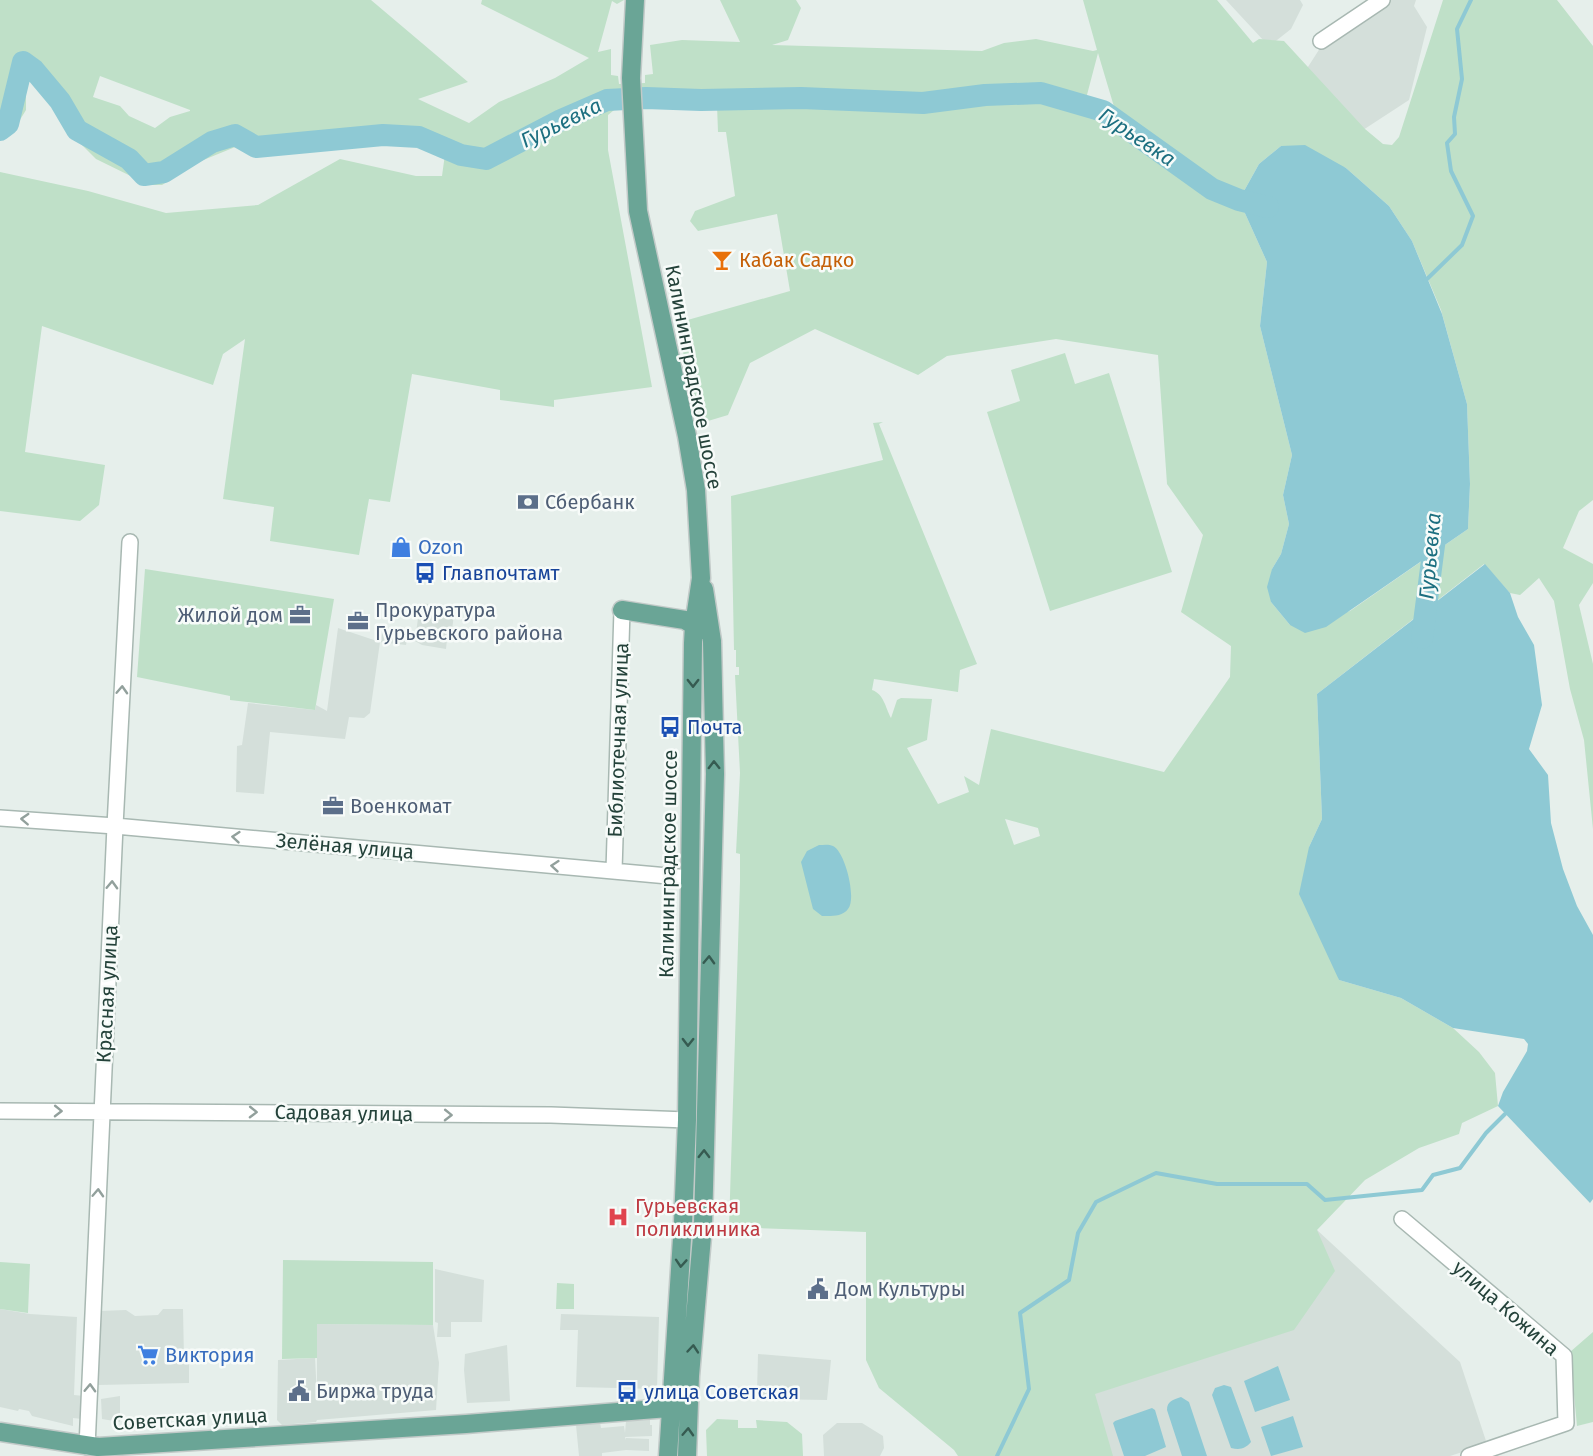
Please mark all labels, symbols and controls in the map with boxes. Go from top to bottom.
water label: Гурьевка [516,92,606,154]
water label: Гурьевка [1094,102,1180,172]
bar icon: Кабак Садко [710,248,734,272]
place label: Кабак Садко [739,248,854,272]
street label: Калининградское шоссе [660,263,728,491]
bank icon: Сбербанк [516,490,540,514]
place label: Сбербанк [545,490,635,514]
water label: Гурьевка [1413,512,1447,600]
shop icon: Ozon [389,535,413,559]
place label: Ozon [418,535,464,559]
bus stop icon: Главпочтамт [413,561,437,585]
place label: Главпочтамт [442,561,561,585]
place label: Прокуратура Гурьевского района [375,598,563,645]
place label: Жилой дом [178,603,283,627]
office icon: Жилой дом [288,603,312,627]
office icon: Прокуратура Гурьевского района [346,609,370,633]
street label: Библиотечная улица [603,642,633,838]
one-way arrow [687,679,699,688]
one-way arrow [115,686,128,695]
bus stop icon: Почта [658,715,682,739]
place label: Почта [687,715,742,739]
street label: Калининградское шоссе [654,750,682,978]
one-way arrow [708,760,721,769]
office icon: Военкомат [321,794,345,818]
place label: Военкомат [350,794,452,818]
one-way arrow [21,813,30,826]
street label: Зелёная улица [275,828,415,864]
one-way arrow [231,831,240,844]
one-way arrow [551,859,560,872]
one-way arrow [106,881,119,890]
street label: Красная улица [91,924,123,1064]
one-way arrow [703,955,715,964]
one-way arrow [682,1037,694,1046]
street label: Садовая улица [274,1100,414,1126]
one-way arrow [54,1105,63,1117]
one-way arrow [249,1106,258,1118]
one-way arrow [444,1108,453,1121]
one-way arrow [698,1150,710,1159]
one-way arrow [91,1189,104,1198]
place label: Гурьевская поликлиника [635,1194,761,1241]
hospital icon: Гурьевская поликлиника [606,1205,630,1229]
street label: улица Кожина [1448,1255,1564,1361]
one-way arrow [674,1258,687,1267]
public building icon: Дом Культуры [806,1277,830,1301]
place label: Дом Культуры [834,1277,965,1301]
supermarket icon: Виктория [136,1343,160,1367]
place label: Виктория [165,1343,255,1367]
one-way arrow [686,1344,699,1353]
public building icon: Биржа труда [287,1379,311,1403]
place label: Биржа труда [316,1379,434,1403]
bus stop icon: улица Советская [615,1380,639,1404]
place label: улица Советская [644,1380,799,1404]
one-way arrow [83,1384,96,1393]
street label: Советская улица [112,1403,268,1435]
one-way arrow [681,1427,694,1436]

